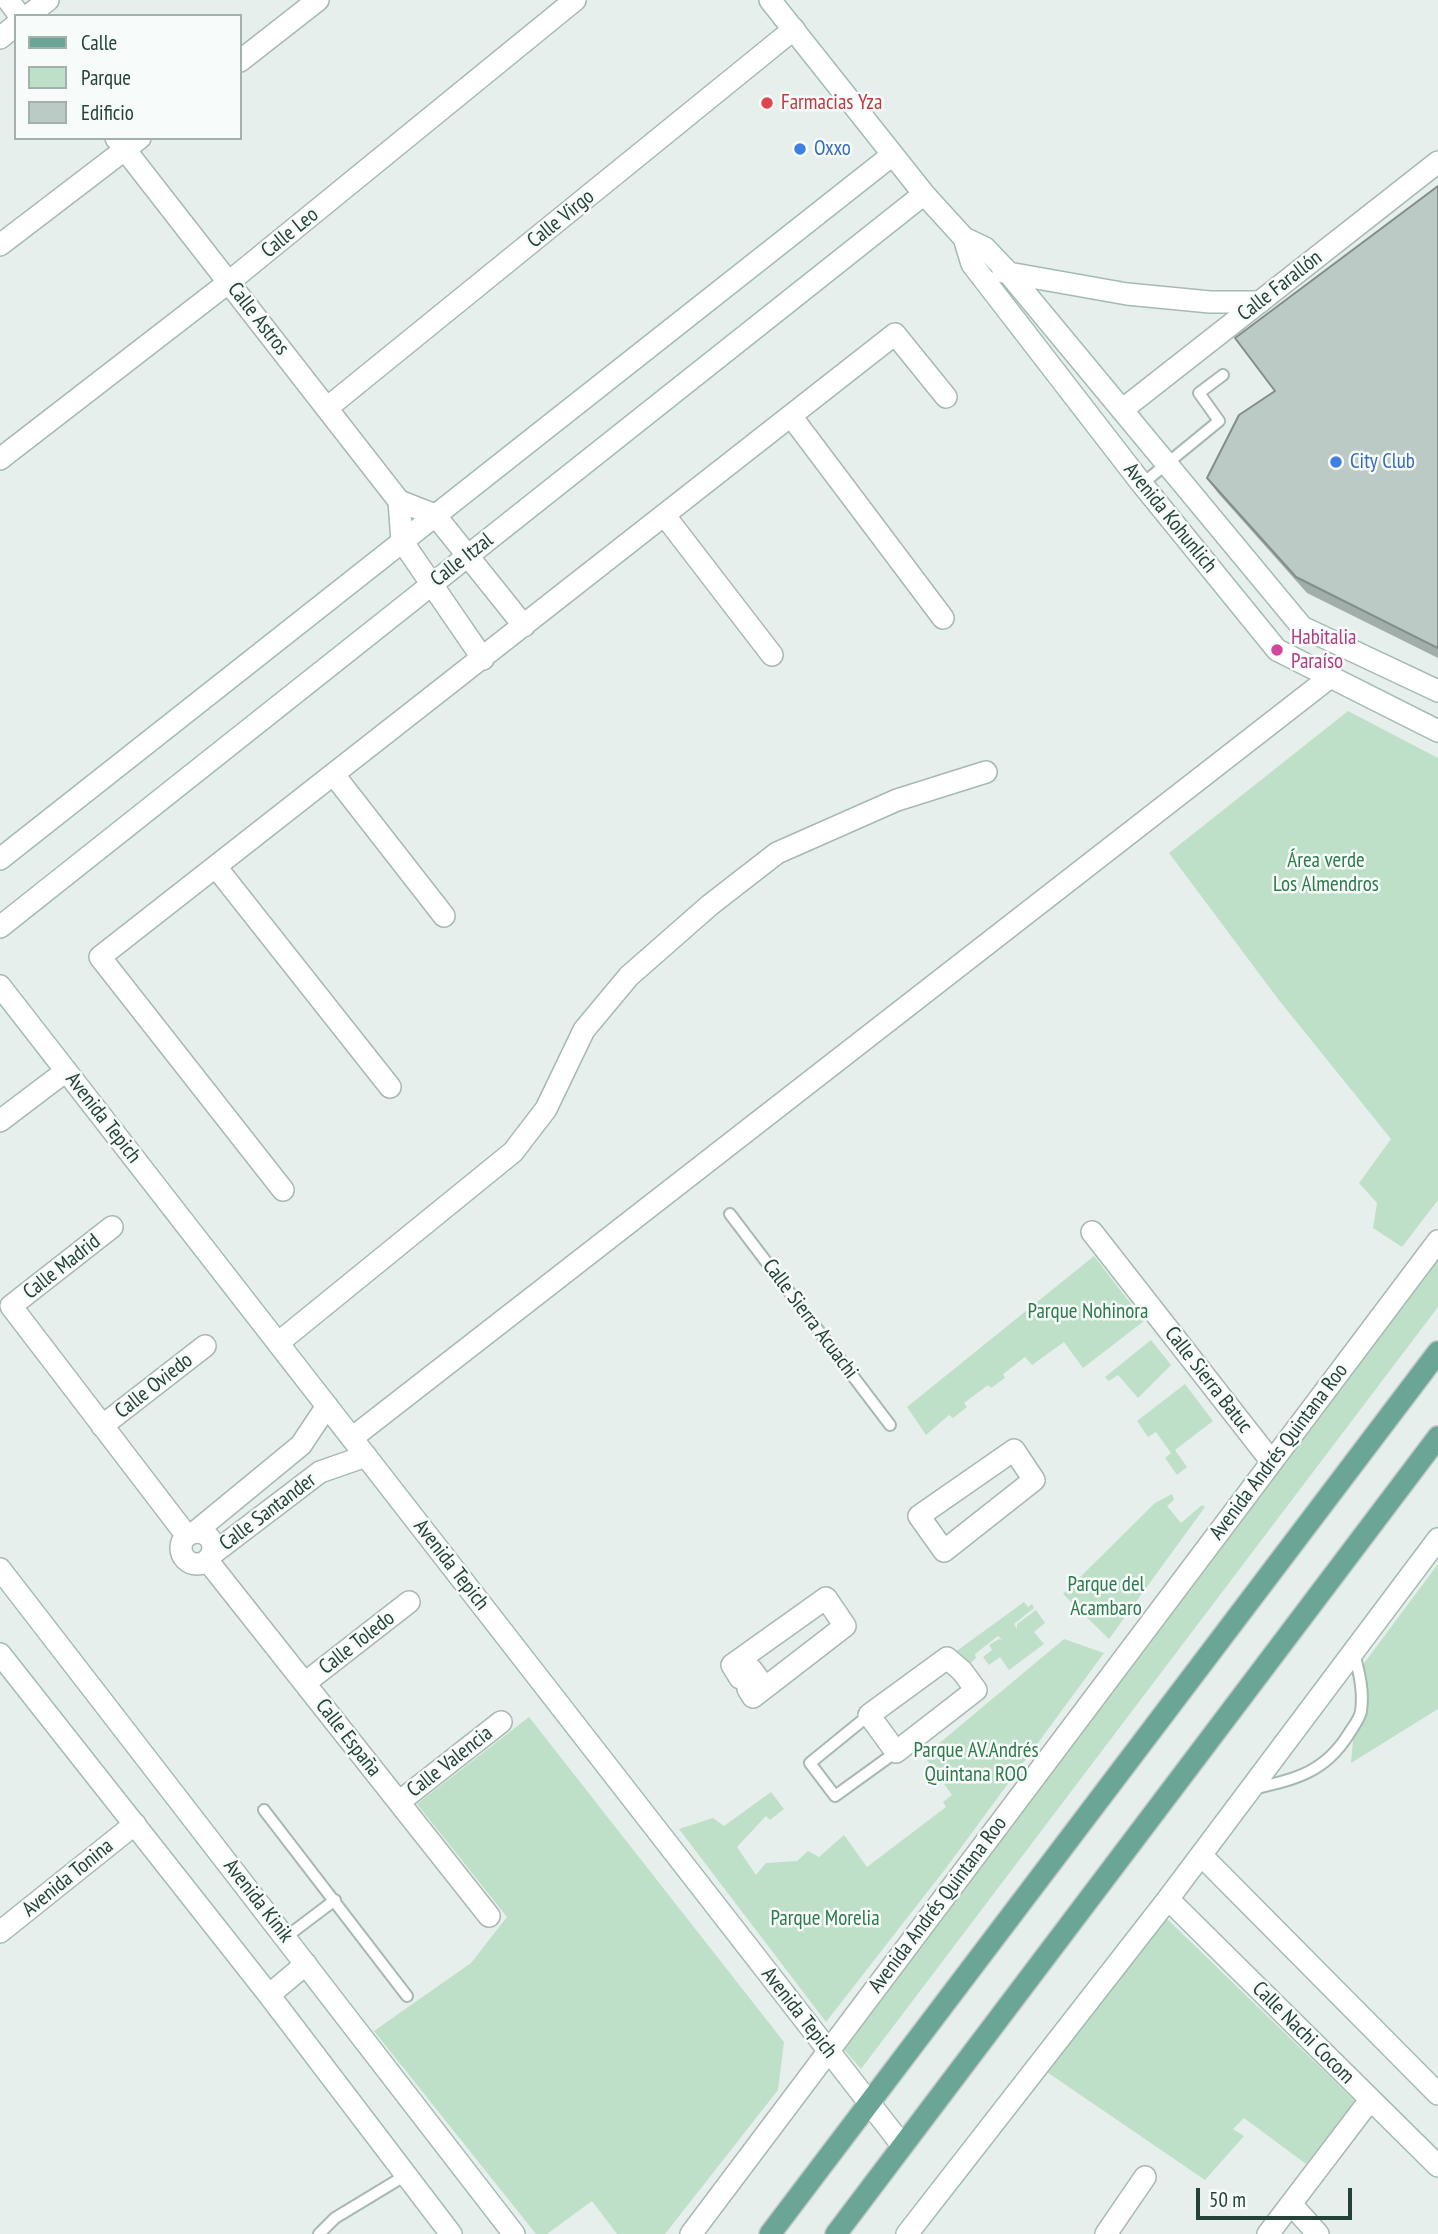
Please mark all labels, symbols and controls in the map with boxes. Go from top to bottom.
legend [14,14,242,140]
text: Calle [81,29,117,56]
text: Parque [81,64,131,91]
place label: Farmacias Yza [781,90,882,116]
marker: Farmacias Yza [759,95,775,111]
text: Edificio [81,99,134,126]
place label: Oxxo [814,136,851,162]
marker: Oxxo [792,141,808,157]
street label: Calle Virgo [522,184,600,254]
street label: Calle Leo [256,202,324,264]
street label: Calle Farallón [1233,245,1327,327]
street label: Calle Astros [222,278,294,360]
place label: City Club [1350,449,1415,475]
marker: City Club [1328,454,1344,470]
street label: Avenida Kohunlich [1118,458,1222,578]
street label: Calle Itzal [426,528,498,592]
place label: Habitalia Paraíso [1291,625,1356,675]
marker: Habitalia Paraíso [1269,642,1285,658]
park label: Área verde Los Almendros [1273,848,1379,898]
street label: Avenida Tepich [60,1068,146,1168]
street label: Calle Madrid [18,1229,106,1305]
street label: Calle Sierra Acuachi [757,1254,863,1384]
park label: Parque Nohinora [1028,1299,1148,1325]
street label: Calle Sierra Batuc [1159,1322,1257,1438]
street label: Calle Oviedo [110,1348,198,1424]
street label: Avenida Andrés Quintana Roo [1205,1359,1353,1545]
street label: Calle Santander [215,1468,321,1556]
street label: Avenida Tepich [408,1515,494,1615]
park label: Parque del Acambaro [1067,1572,1145,1622]
street label: Calle Toledo [314,1606,400,1680]
street label: Calle España [310,1694,386,1782]
street label: Calle Valencia [402,1721,498,1803]
park label: Parque AV.Andrés Quintana ROO [913,1738,1039,1788]
street label: Avenida Andrés Quintana Roo [864,1812,1012,1998]
street label: Avenida Tonina [18,1834,118,1922]
street label: Avenida Kinik [218,1854,298,1948]
park label: Parque Morelia [770,1906,880,1932]
street label: Avenida Tepich [756,1963,842,2063]
street label: Calle Nachi Cocom [1247,1977,1359,2089]
scale bar [1200,2174,1356,2218]
text: 50 m [1209,2186,1246,2213]

